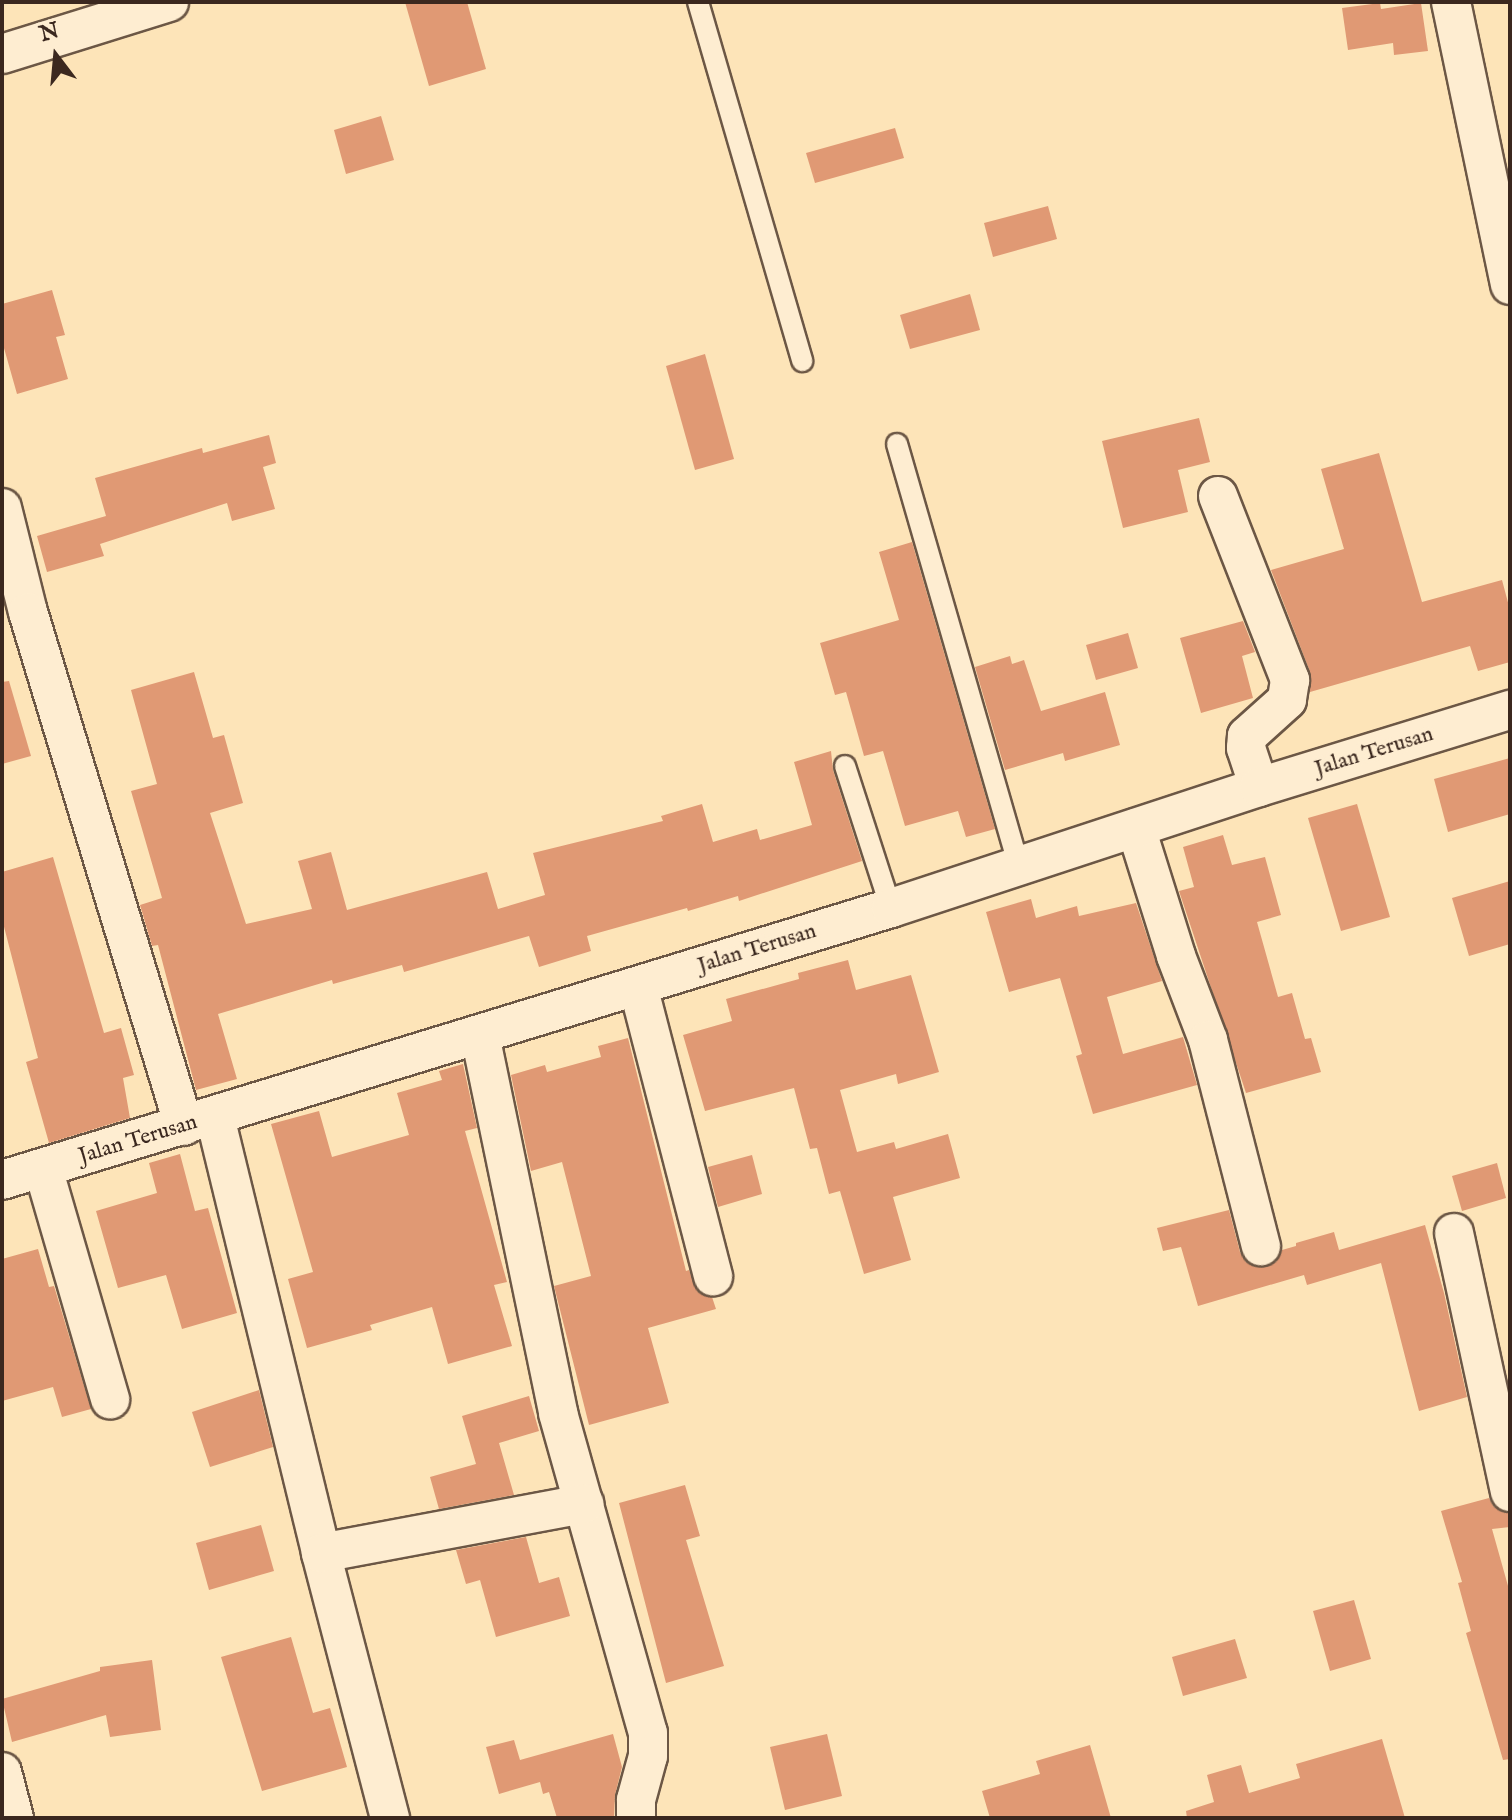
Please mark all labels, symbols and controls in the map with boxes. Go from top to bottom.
north arrow [16,16,96,96]
text: N [36,17,62,49]
street label: Jalan Terusan [1312,721,1436,783]
street label: Jalan Terusan [695,918,819,980]
street label: Jalan Terusan [76,1109,200,1171]

